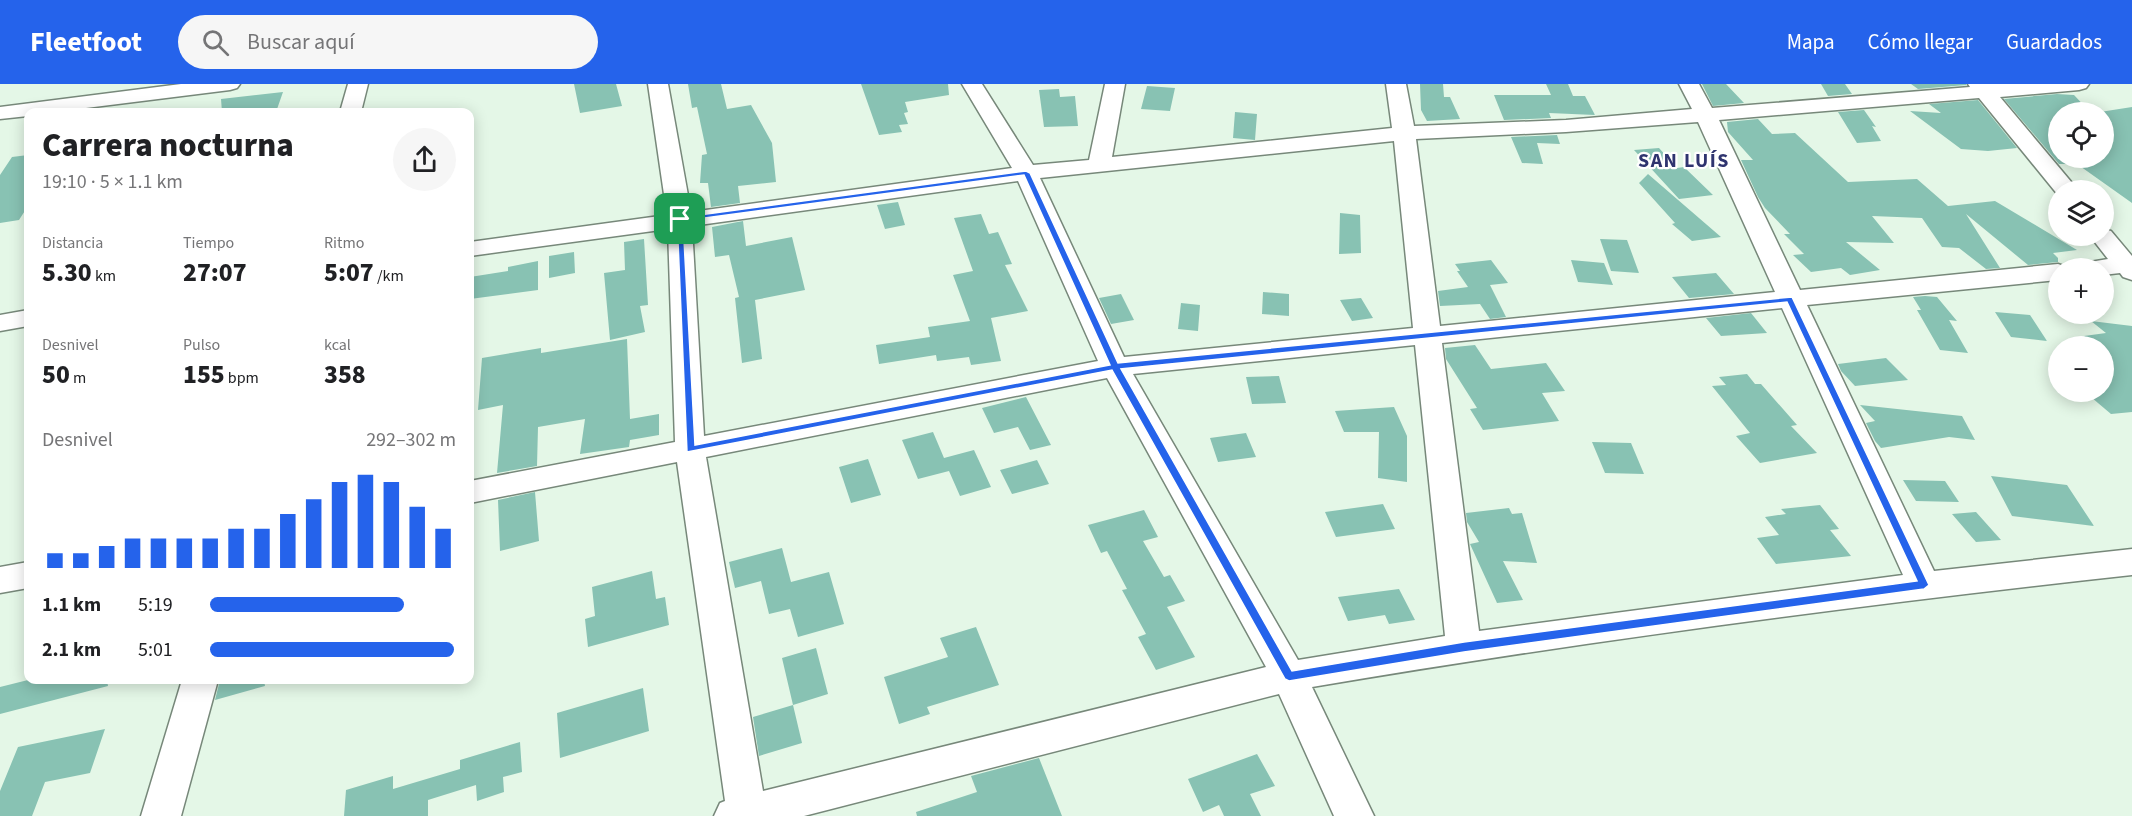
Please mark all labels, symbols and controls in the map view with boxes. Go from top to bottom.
search box [178,15,598,69]
text: Fleetfoot [30,22,142,62]
icon: search [199,26,232,59]
text: Buscar aquí [247,26,355,58]
text: Mapa [1787,27,1835,57]
text: Cómo llegar [1868,27,1973,57]
text: Guardados [2006,27,2102,57]
map controls [2048,102,2114,402]
button: locate [2048,102,2114,168]
text: Carrera nocturna [42,122,294,169]
button: share [393,128,456,191]
district label: SAN LUÍS [1638,147,1730,175]
text: 19:10 · 5 × 1.1 km [42,168,183,196]
button: layers [2048,180,2114,246]
pin [654,193,705,244]
icon: arrive [663,202,696,235]
text: Distancia [42,232,103,254]
text: Tiempo [183,232,234,254]
text: Ritmo [324,232,364,254]
text: 5.30 [42,254,92,291]
text: 27:07 [183,254,247,291]
text: 5:07 [324,254,374,291]
button: + [2048,258,2114,324]
text: km [92,265,116,287]
text: /km [374,265,404,287]
text: Desnivel [42,334,99,356]
text: Pulso [183,334,220,356]
text: kcal [324,334,351,356]
button: − [2048,336,2114,402]
text: 50 [42,356,70,393]
text: 155 [183,356,225,393]
text: 358 [324,356,366,393]
text: m [70,367,86,389]
text: bpm [225,367,259,389]
text: Desnivel [42,426,113,454]
text: 292–302 m [366,426,456,454]
text: 1.1 km [42,591,101,619]
text: 5:19 [138,591,173,619]
text: 2.1 km [42,636,101,664]
text: 5:01 [138,636,173,664]

